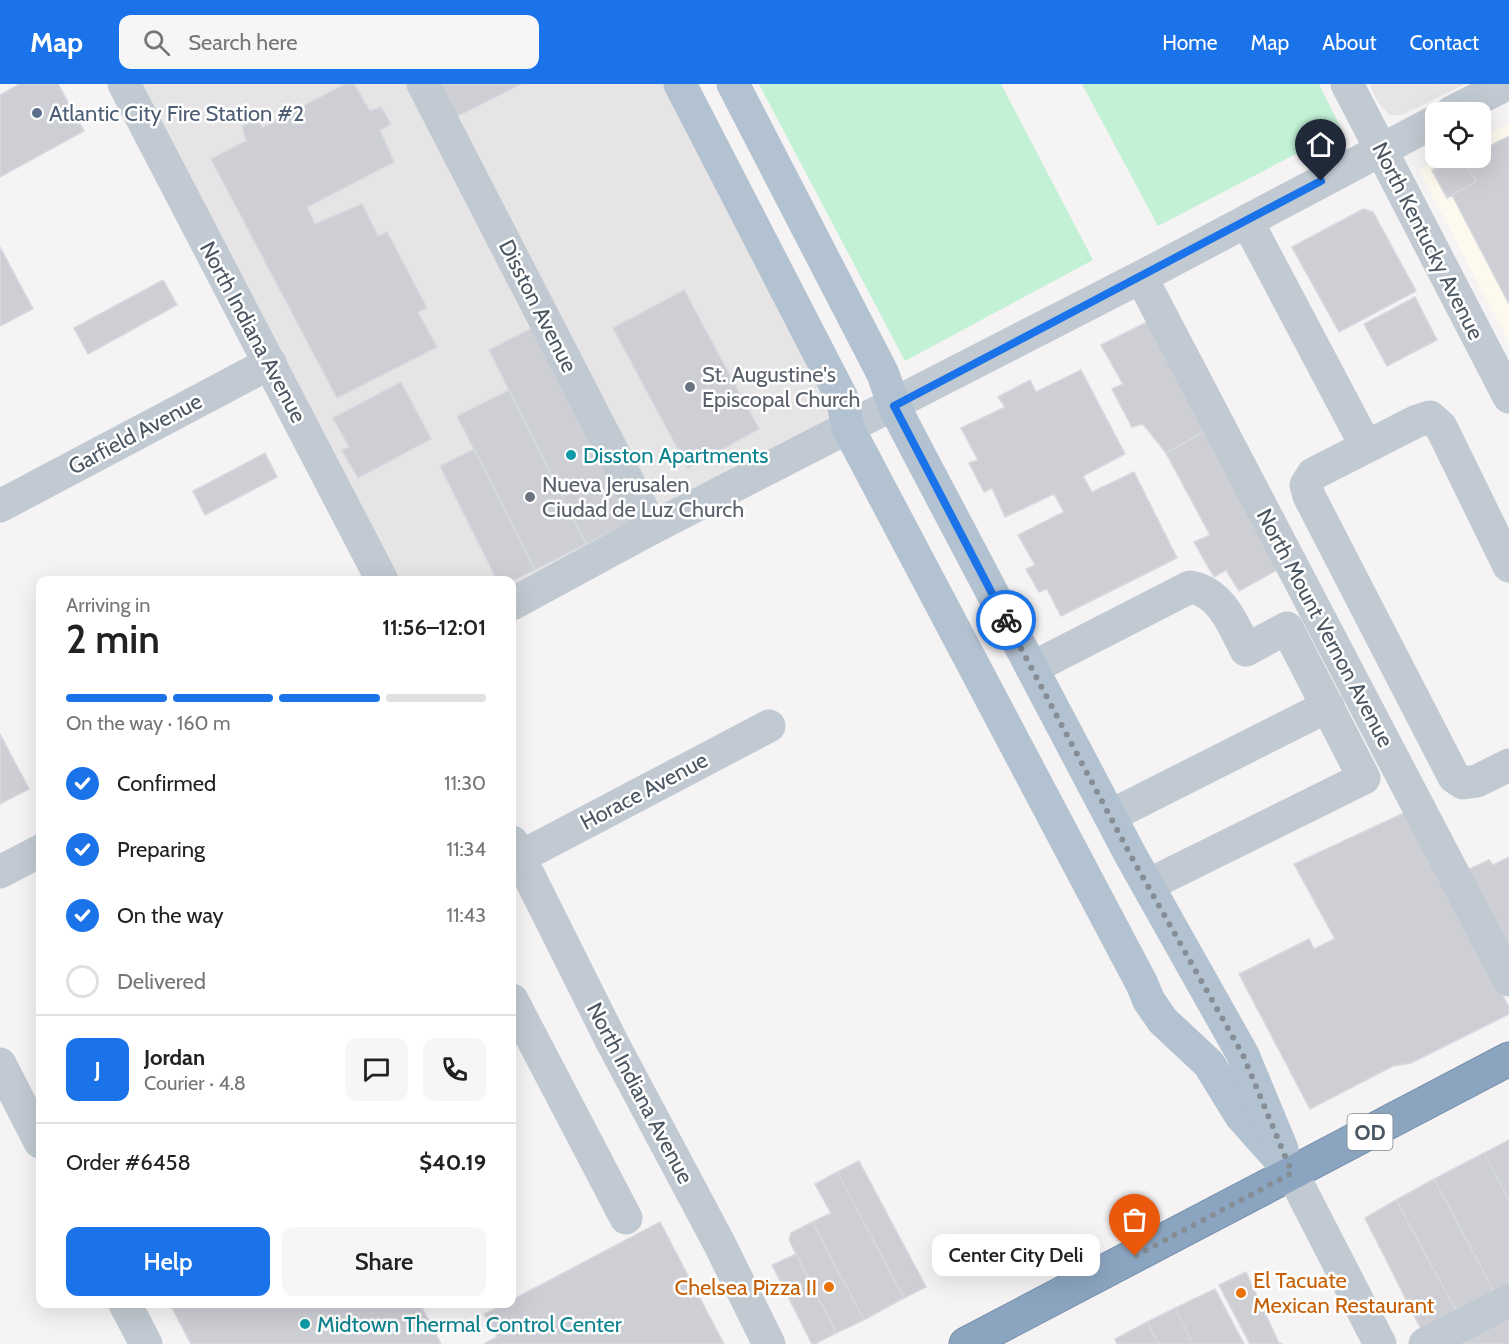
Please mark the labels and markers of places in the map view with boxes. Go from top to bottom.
place label: Atlantic City Fire Station #2 [49,100,304,127]
marker: Atlantic City Fire Station #2 [30,106,44,120]
pin [1295,119,1346,181]
place label: St. Augustine's Episcopal Church [702,361,861,413]
marker: St. Augustine's Episcopal Church [683,380,697,394]
place label: Disston Apartments [583,442,768,469]
marker: Disston Apartments [564,448,578,462]
place label: Nueva Jerusalen Ciudad de Luz Church [542,471,744,523]
marker: Nueva Jerusalen Ciudad de Luz Church [523,490,537,504]
pin [1109,1194,1160,1256]
callout: Center City Deli [931,1235,1099,1277]
place label: El Tacuate Mexican Restaurant [1253,1267,1435,1319]
place label: Chelsea Pizza II [675,1274,817,1301]
marker: Chelsea Pizza II [822,1280,836,1294]
marker: El Tacuate Mexican Restaurant [1234,1286,1248,1300]
place label: Midtown Thermal Control Center [317,1311,622,1338]
marker: Midtown Thermal Control Center [298,1317,312,1331]

